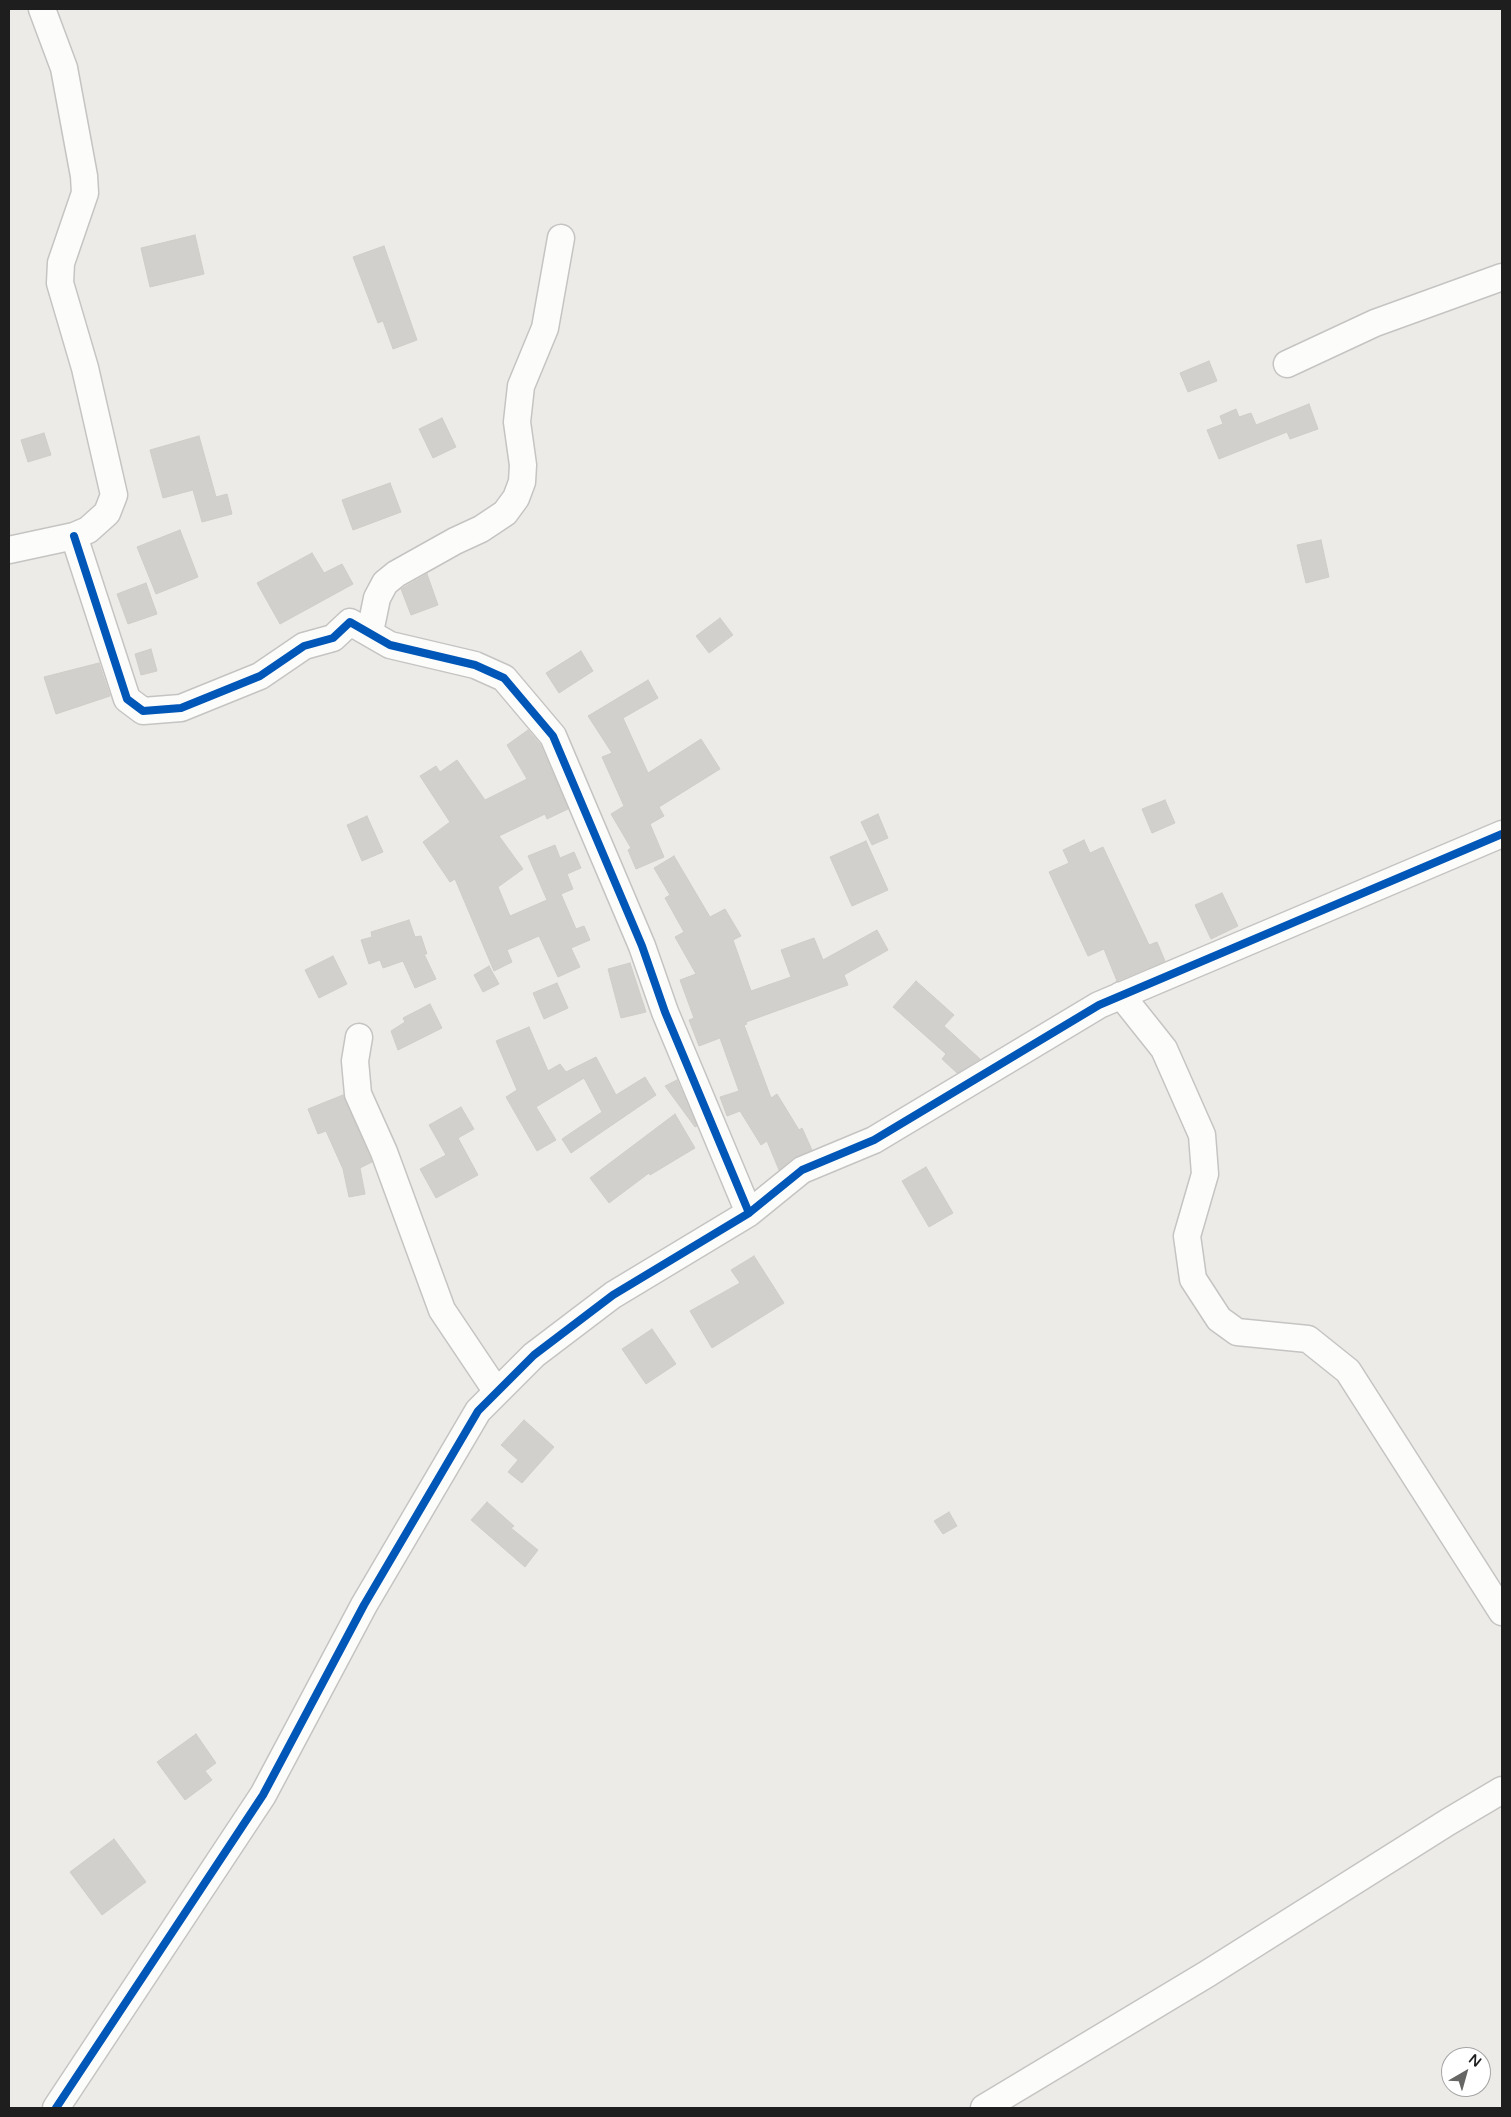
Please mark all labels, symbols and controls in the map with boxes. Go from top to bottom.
north arrow [1441,2047,1491,2097]
text: N [1465,2050,1485,2071]

